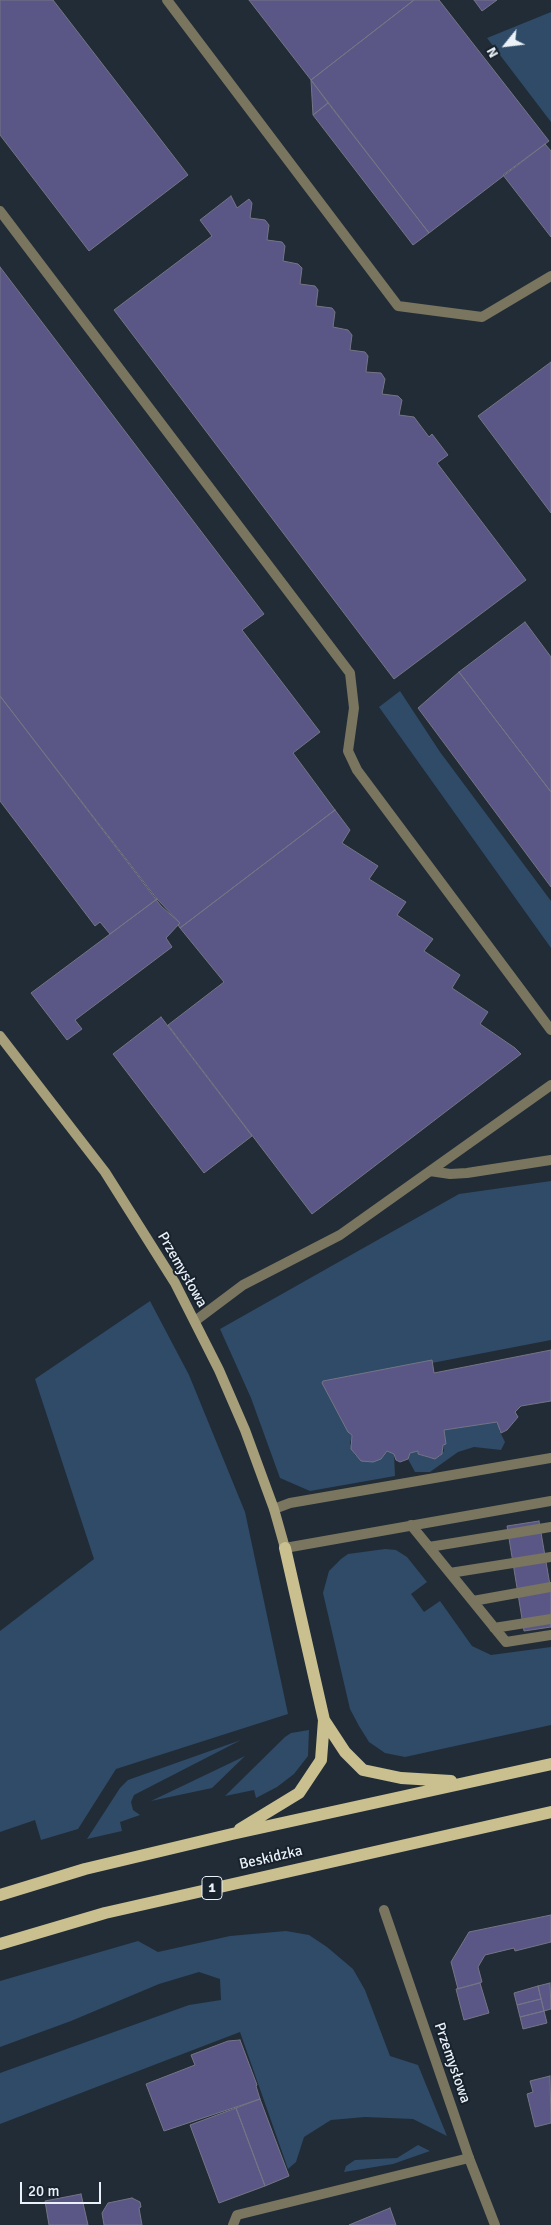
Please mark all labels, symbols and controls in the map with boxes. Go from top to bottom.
north arrow [481,20,531,70]
text: N [483,44,502,61]
street label: Przemysłowa [153,1229,211,1311]
street label: Beskidzka [238,1842,304,1874]
road number: 1 [202,1876,222,1900]
street label: Przemysłowa [430,2020,474,2106]
scale bar [22,2172,104,2204]
text: 20 m [28,2182,59,2200]

